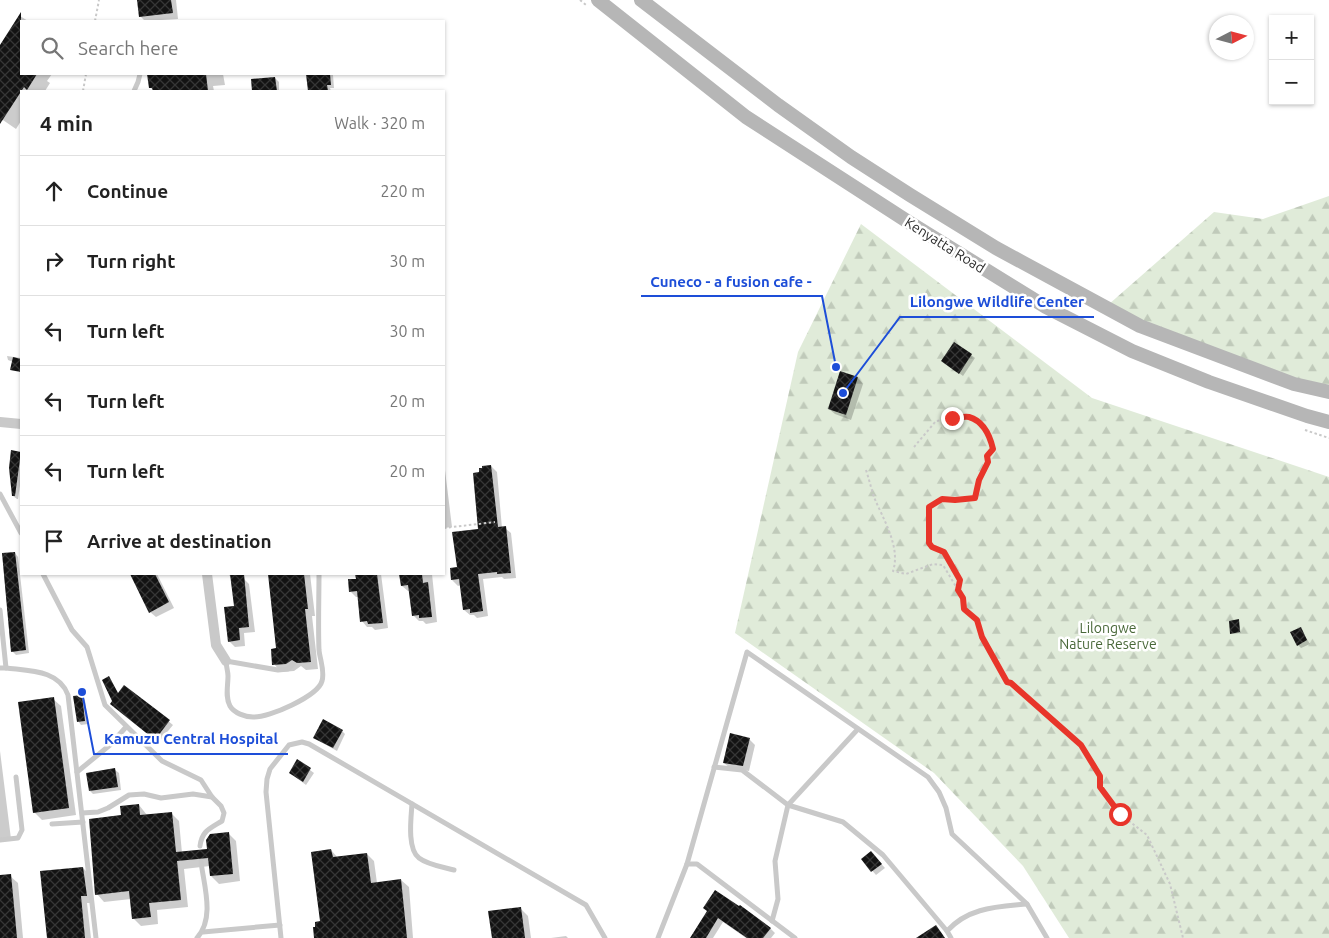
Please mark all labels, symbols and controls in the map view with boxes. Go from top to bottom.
north arrow [1209,15,1254,60]
map controls [1269,15,1314,105]
button: + [1269,15,1314,60]
search box [20,20,445,75]
icon: search [38,34,66,62]
text: Search here [78,37,178,59]
button: − [1269,60,1314,105]
text: 4 min [40,111,93,135]
text: Walk · 320 m [334,114,425,132]
icon: ahead [40,177,68,205]
text: Continue [87,180,168,202]
text: 220 m [380,182,425,200]
street label: Kenyatta Road [902,214,988,276]
icon: right [40,247,68,275]
text: Turn right [87,250,175,272]
text: 30 m [389,252,425,270]
callout: Cuneco - a fusion cafe - [641,266,822,296]
text: Cuneco - a fusion cafe - [650,273,812,290]
callout: Lilongwe Wildlife Center [900,287,1094,317]
text: Lilongwe Wildlife Center [910,293,1085,310]
icon: left [40,317,68,345]
text: Turn left [87,320,165,342]
text: 30 m [389,322,425,340]
icon: left [40,387,68,415]
text: Turn left [87,390,165,412]
text: 20 m [389,392,425,410]
route end [941,407,964,430]
icon: left [40,457,68,485]
text: Turn left [87,460,165,482]
text: 20 m [389,462,425,480]
icon: arrive [40,527,68,555]
text: Arrive at destination [87,530,272,552]
park label: Lilongwe Nature Reserve [1059,620,1157,652]
callout: Kamuzu Central Hospital [94,724,288,754]
text: Kamuzu Central Hospital [104,730,278,747]
route start [1109,803,1132,826]

